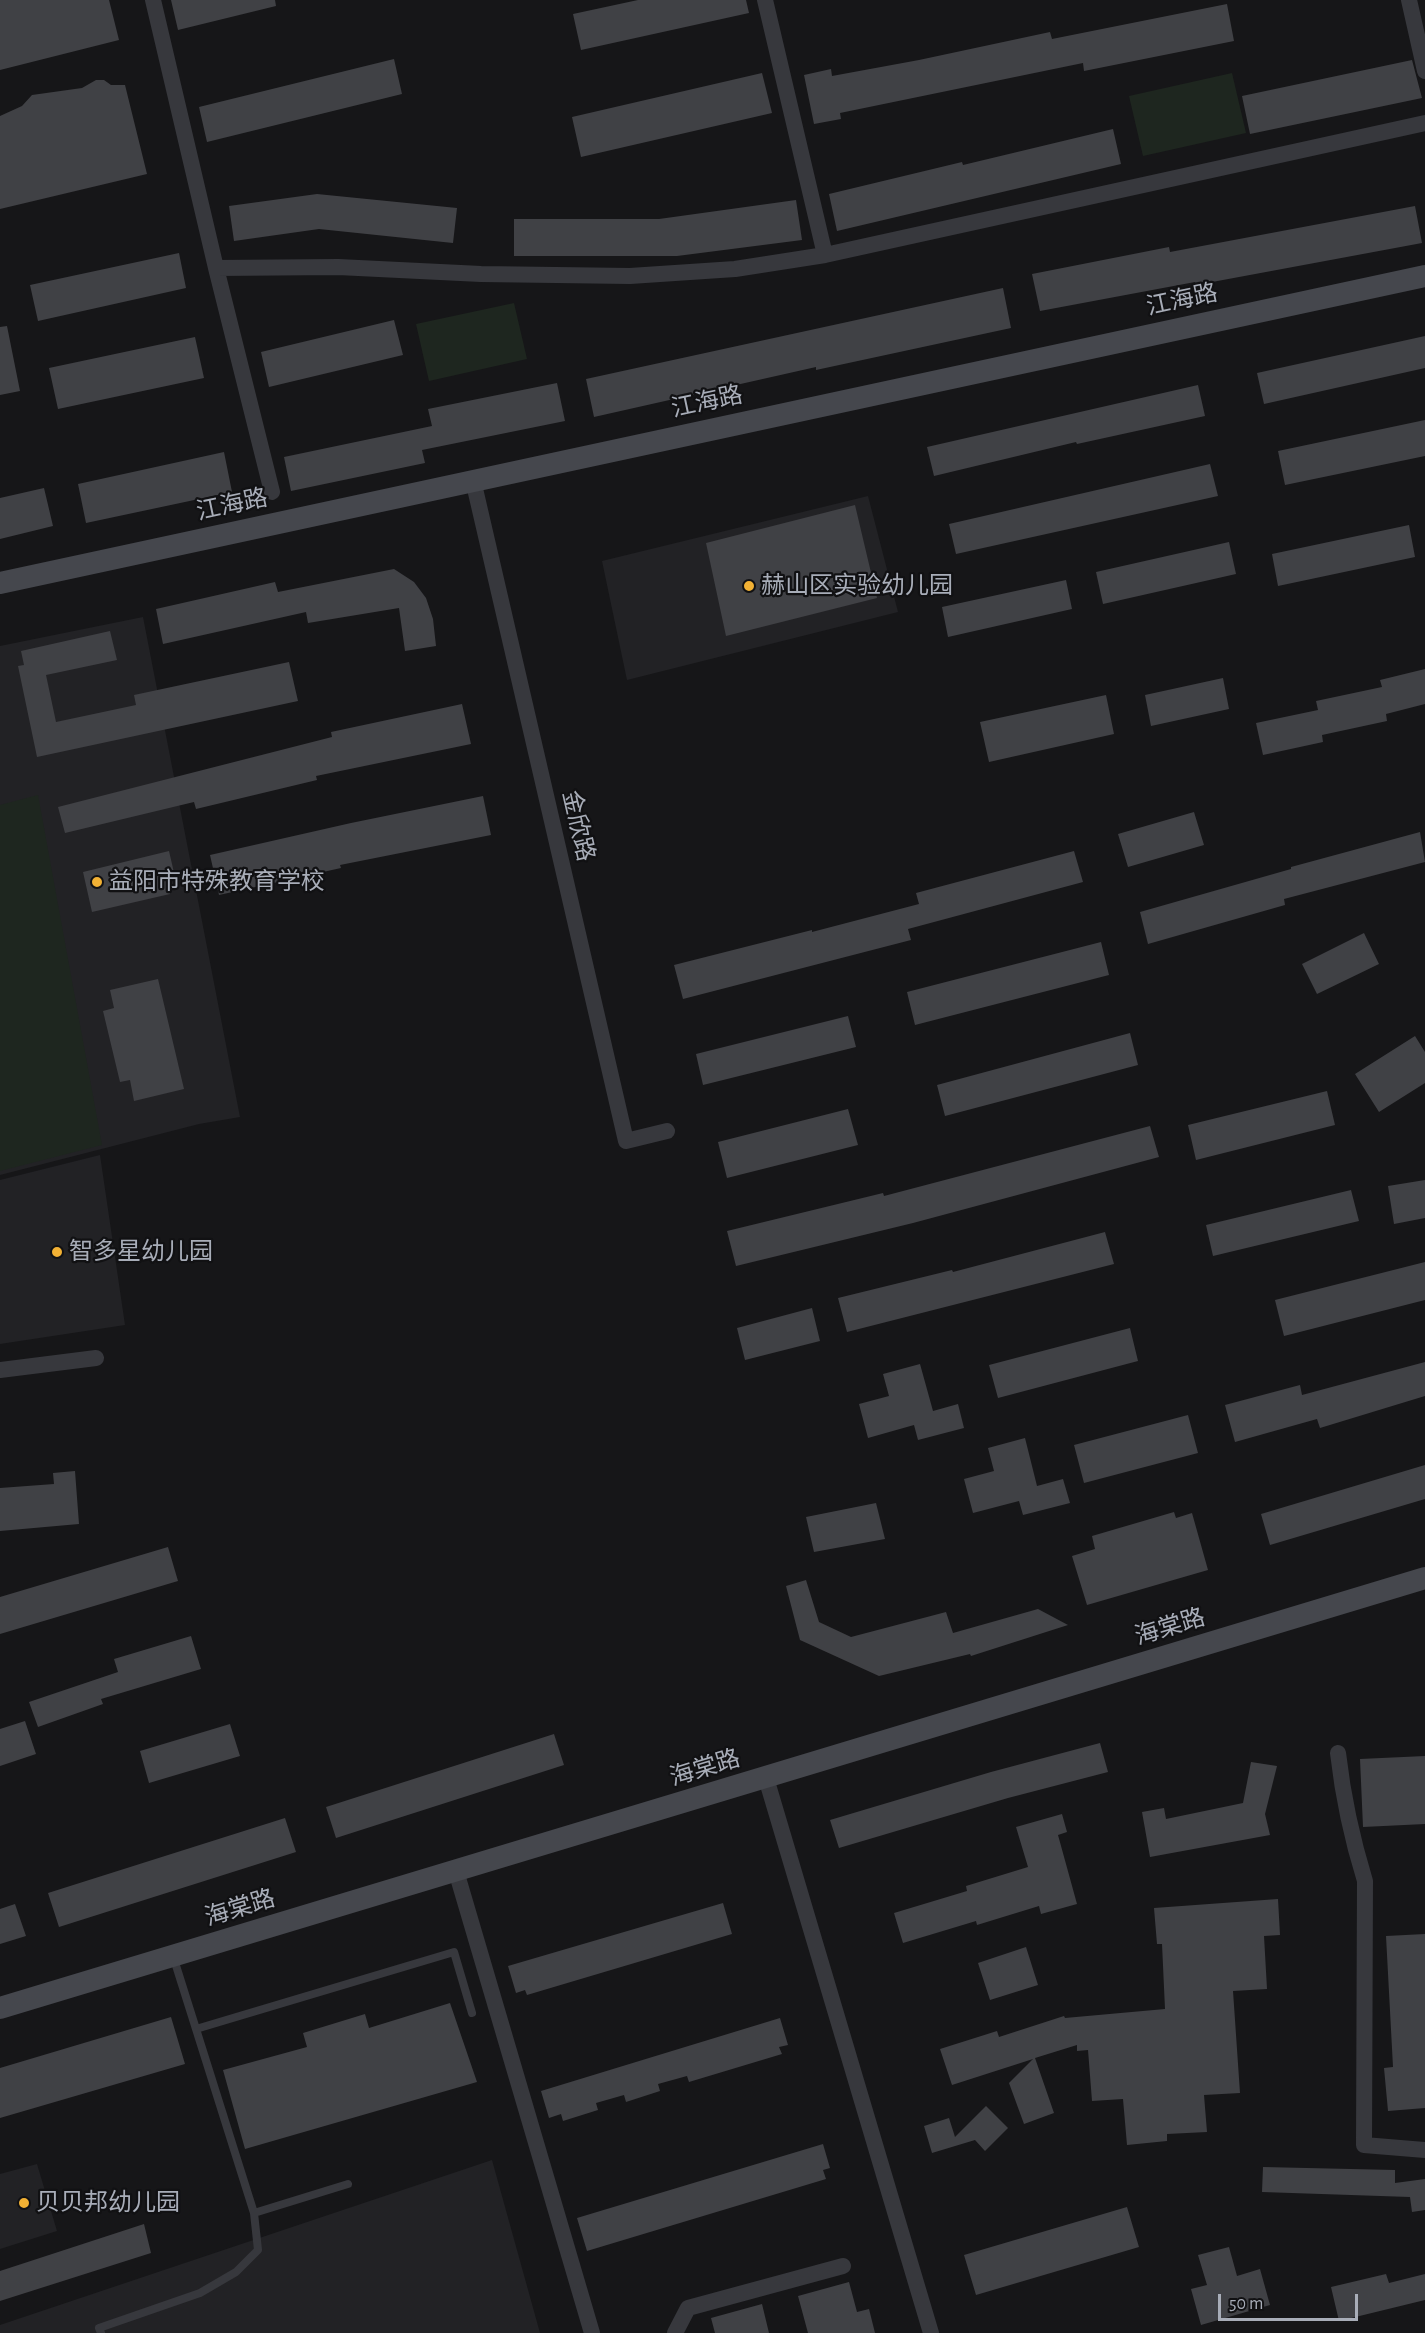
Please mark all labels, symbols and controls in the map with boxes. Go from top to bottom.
street label: 江海路 [1144,278,1220,322]
street label: 江海路 [669,380,745,424]
street label: 江海路 [194,483,270,527]
place label: 赫山区实验幼儿园 [761,572,953,600]
marker: 赫山区实验幼儿园 [742,579,756,593]
street label: 金欣路 [556,788,600,864]
place label: 益阳市特殊教育学校 [109,868,325,896]
marker: 益阳市特殊教育学校 [90,875,104,889]
place label: 智多星幼儿园 [69,1238,213,1266]
marker: 智多星幼儿园 [50,1245,64,1259]
street label: 海棠路 [1131,1603,1209,1651]
street label: 海棠路 [666,1744,744,1792]
street label: 海棠路 [201,1884,279,1932]
place label: 贝贝邦幼儿园 [36,2189,180,2217]
marker: 贝贝邦幼儿园 [17,2196,31,2210]
scale bar [1221,2282,1360,2320]
text: 50 m [1229,2295,1263,2313]

